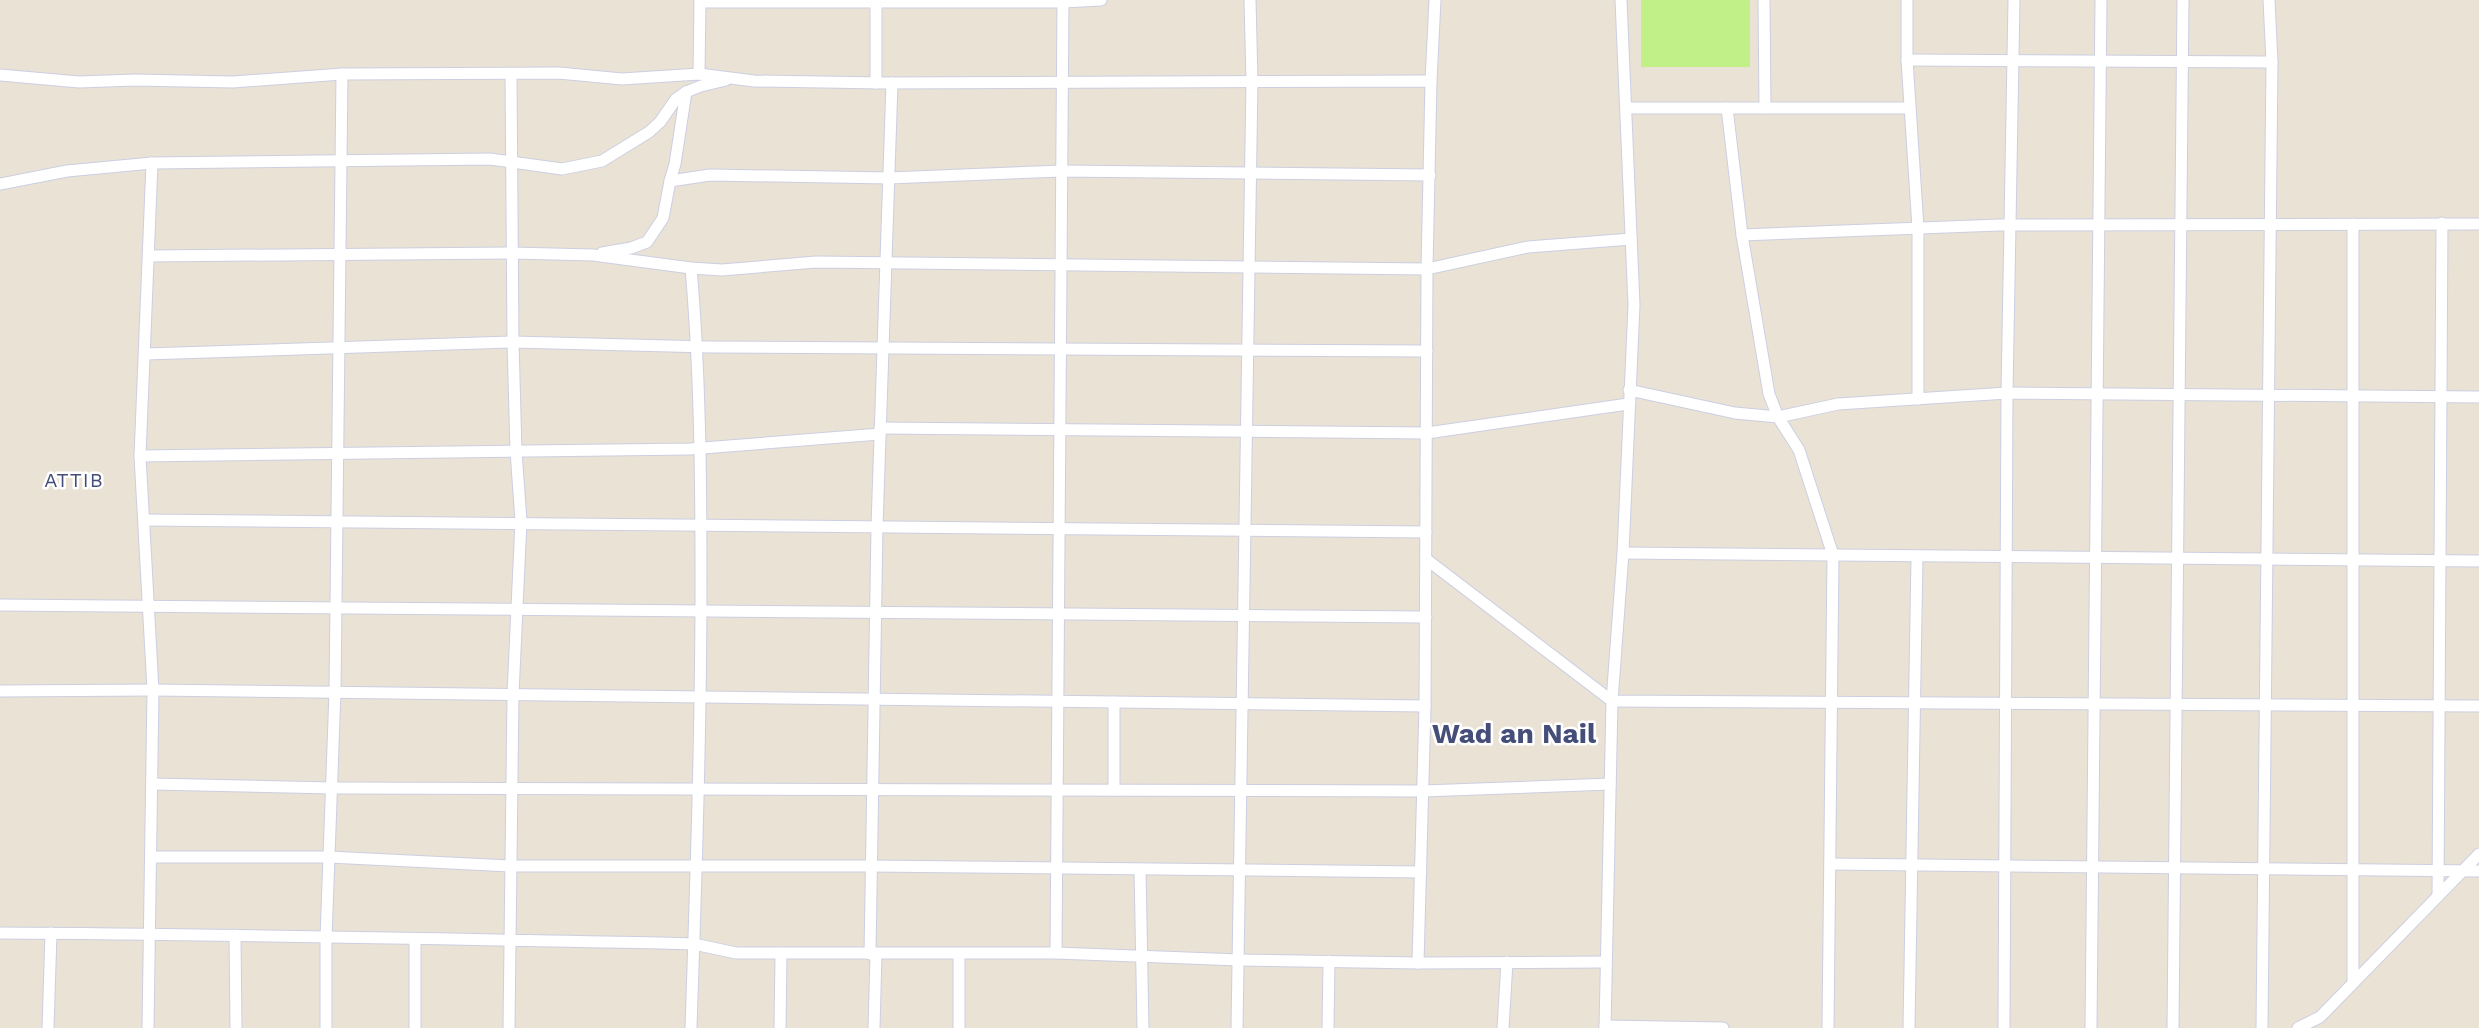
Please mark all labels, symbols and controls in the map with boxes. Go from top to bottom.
district label: ATTIB [44,468,104,492]
district label: Wad an Nail [1432,717,1597,750]

